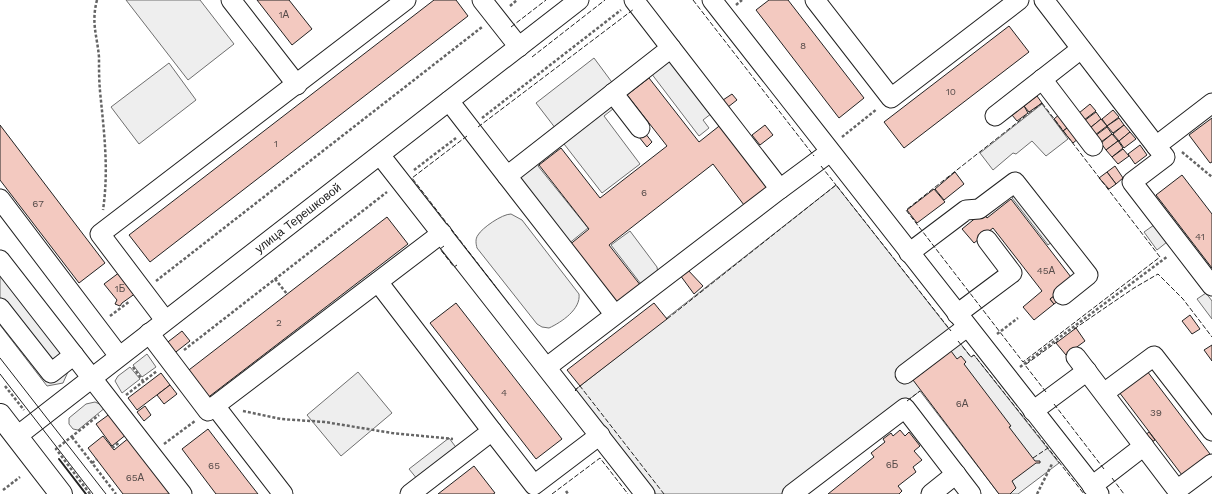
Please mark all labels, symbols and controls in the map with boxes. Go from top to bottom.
house number: 1А [279,9,290,20]
house number: 8 [800,40,806,51]
house number: 10 [946,86,956,97]
house number: 1 [274,138,278,149]
street label: улица Терешковой [252,180,344,256]
house number: 6 [641,187,647,198]
house number: 67 [32,198,44,209]
house number: 41 [1195,231,1205,242]
house number: 45А [1037,265,1056,276]
house number: 1Б [115,283,126,294]
house number: 2 [276,317,282,328]
house number: 4 [501,387,507,398]
house number: 6А [956,398,969,409]
house number: 39 [1150,407,1162,418]
house number: 6Б [886,459,899,470]
house number: 65 [208,460,220,471]
house number: 65А [126,472,145,483]

